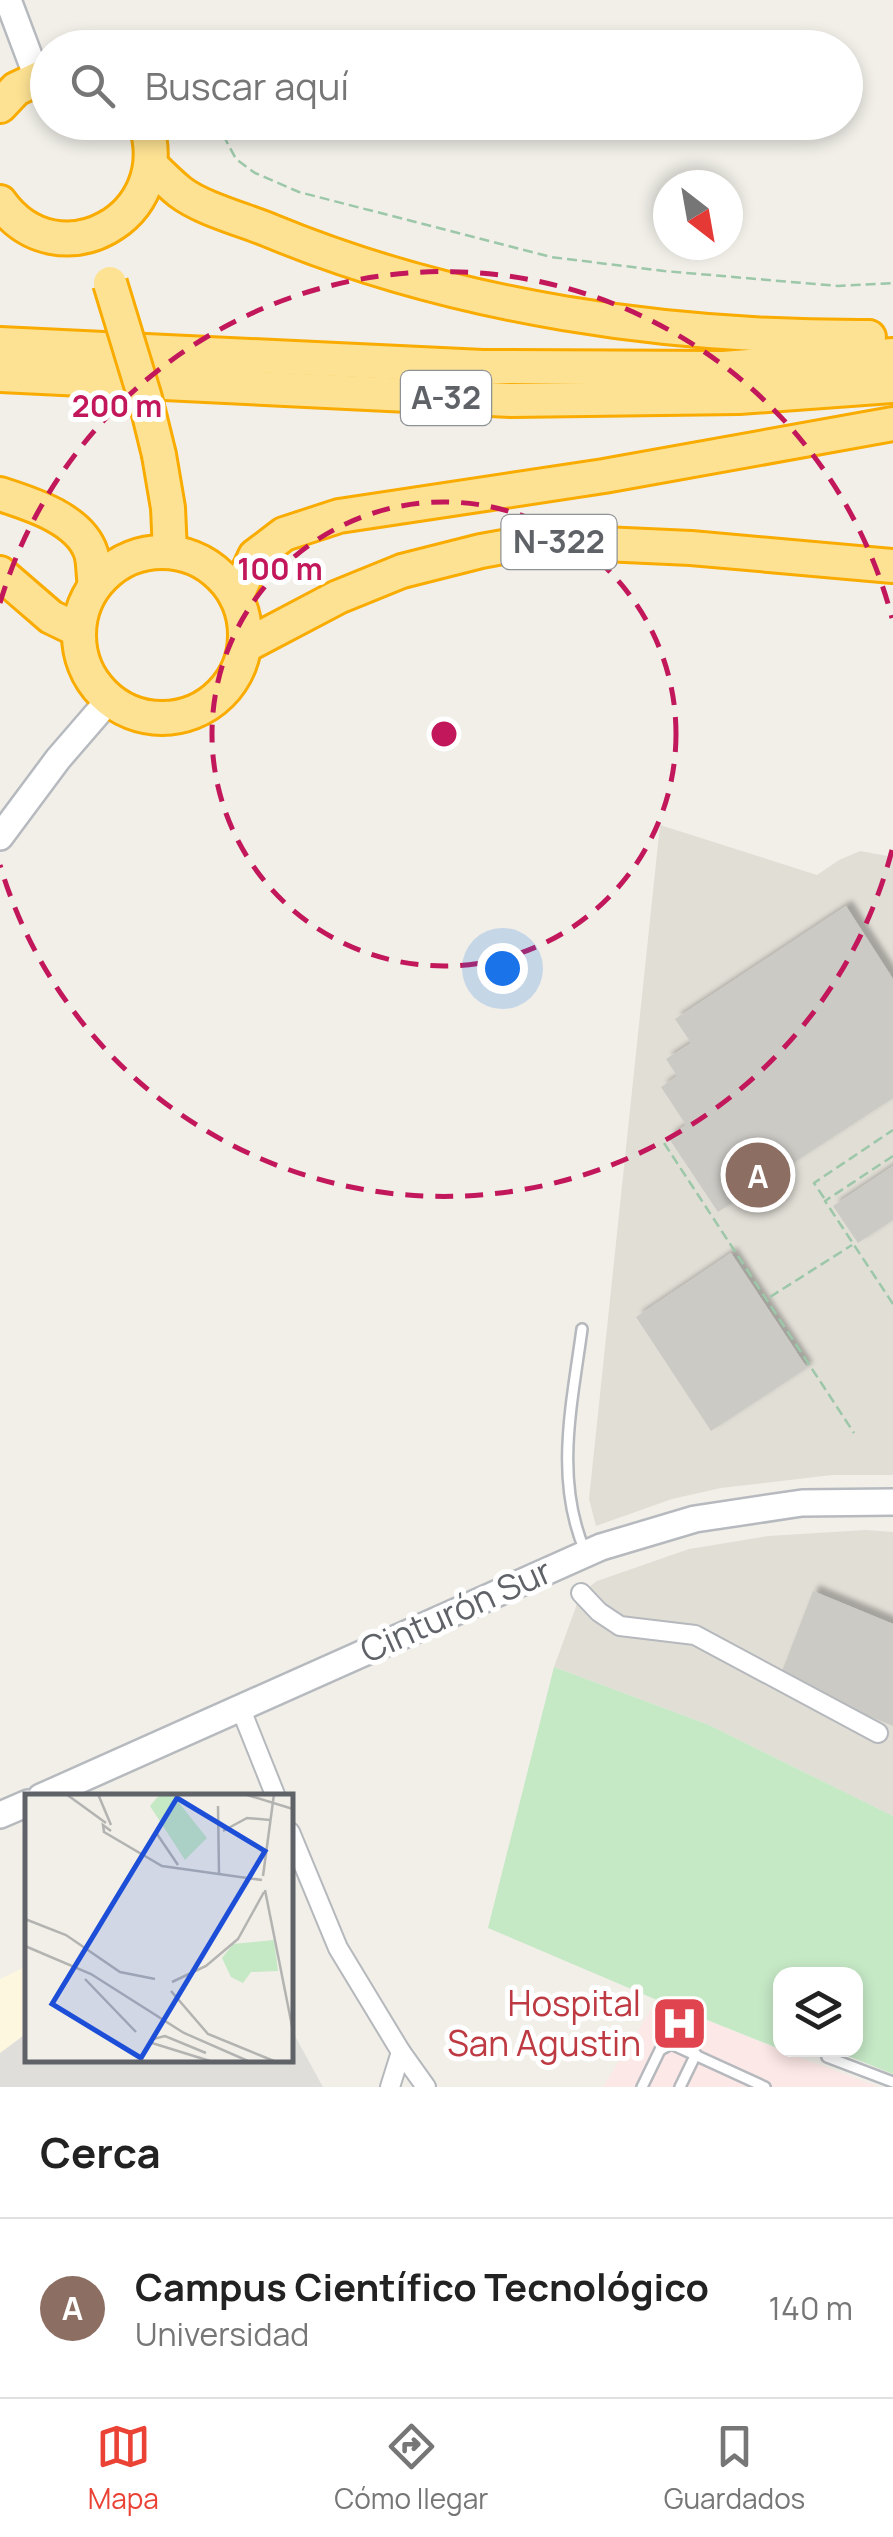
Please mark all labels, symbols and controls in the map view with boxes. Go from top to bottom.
search box [30,30,863,140]
icon: search [65,58,120,113]
text: Buscar aquí [145,59,349,111]
north arrow [653,170,743,260]
road number: A-32 [401,371,491,425]
text: 200 m [72,385,162,426]
road number: N-322 [502,515,616,569]
text: 100 m [237,548,323,589]
centre of rings [426,716,462,752]
your location [477,943,528,994]
pin: A [726,1138,790,1212]
street label: Cinturón Sur [352,1547,559,1674]
inset map [25,1794,292,2062]
map controls [773,1967,863,2057]
button: layers [773,1967,863,2057]
place label: Hospital San Agustin [447,1979,641,2067]
hospital icon: Hospital San Agustin [650,1994,710,2054]
text: Cerca [40,2123,161,2181]
text: Campus Científico Tecnológico [135,2260,709,2312]
text: A [62,2286,83,2330]
text: 140 m [769,2286,853,2330]
text: Universidad [135,2312,309,2356]
tab: Mapa [88,2419,159,2517]
tab: Cómo llegar [334,2419,488,2517]
tab: Guardados [664,2419,805,2517]

